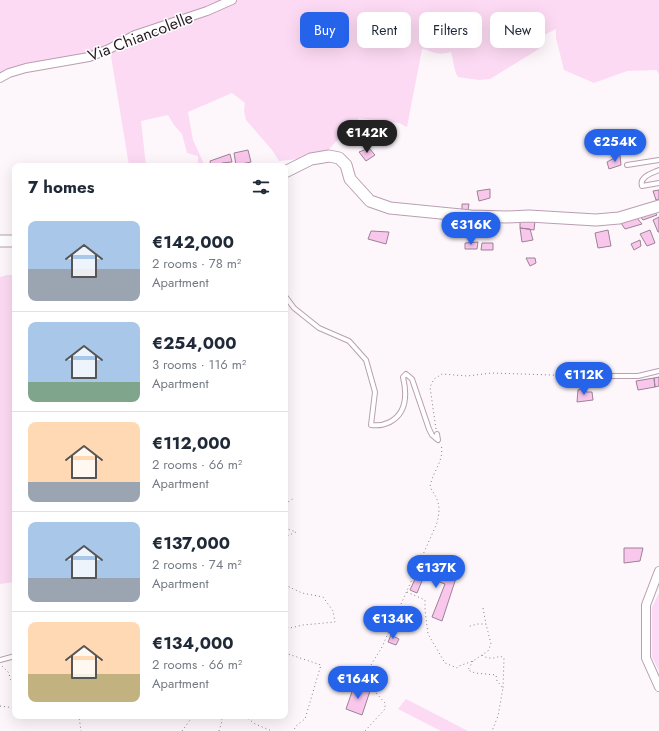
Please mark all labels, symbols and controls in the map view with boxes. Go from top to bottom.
street label: Via Chiancolelle [84,6,196,67]
chip: Buy [300,12,349,48]
chip: Rent [357,12,411,48]
chip: Filters [419,12,482,48]
chip: New [490,12,545,48]
pin: €142K [339,120,395,154]
text: €142K [346,123,388,142]
pin: €254K [587,129,643,163]
text: €254K [593,132,637,151]
text: 7 homes [28,175,95,199]
icon: filters [250,176,272,198]
pin: €316K [443,212,499,246]
text: €316K [451,215,492,234]
text: €142,000 [152,230,234,254]
icon: home [60,237,108,285]
text: 2 rooms · 78 m² [152,254,241,273]
text: Apartment [152,273,209,292]
text: €254,000 [152,331,236,355]
icon: home [60,338,108,386]
text: 3 rooms · 116 m² [152,355,246,374]
pin: €112K [556,362,612,396]
text: €112K [564,365,604,384]
text: Apartment [152,374,209,393]
text: €112,000 [152,431,231,455]
icon: home [60,438,108,486]
text: 2 rooms · 66 m² [152,455,242,474]
text: Apartment [152,474,209,493]
text: €137,000 [152,531,230,555]
icon: home [60,538,108,586]
text: 2 rooms · 74 m² [152,555,242,574]
pin: €137K [408,555,464,589]
text: €137K [416,558,456,577]
text: Apartment [152,574,209,593]
pin: €134K [365,606,421,640]
text: €134K [372,609,414,628]
text: €134,000 [152,631,233,655]
icon: home [60,638,108,686]
text: 2 rooms · 66 m² [152,655,242,674]
pin: €164K [330,666,386,700]
text: €164K [337,669,379,688]
text: Apartment [152,674,209,693]

